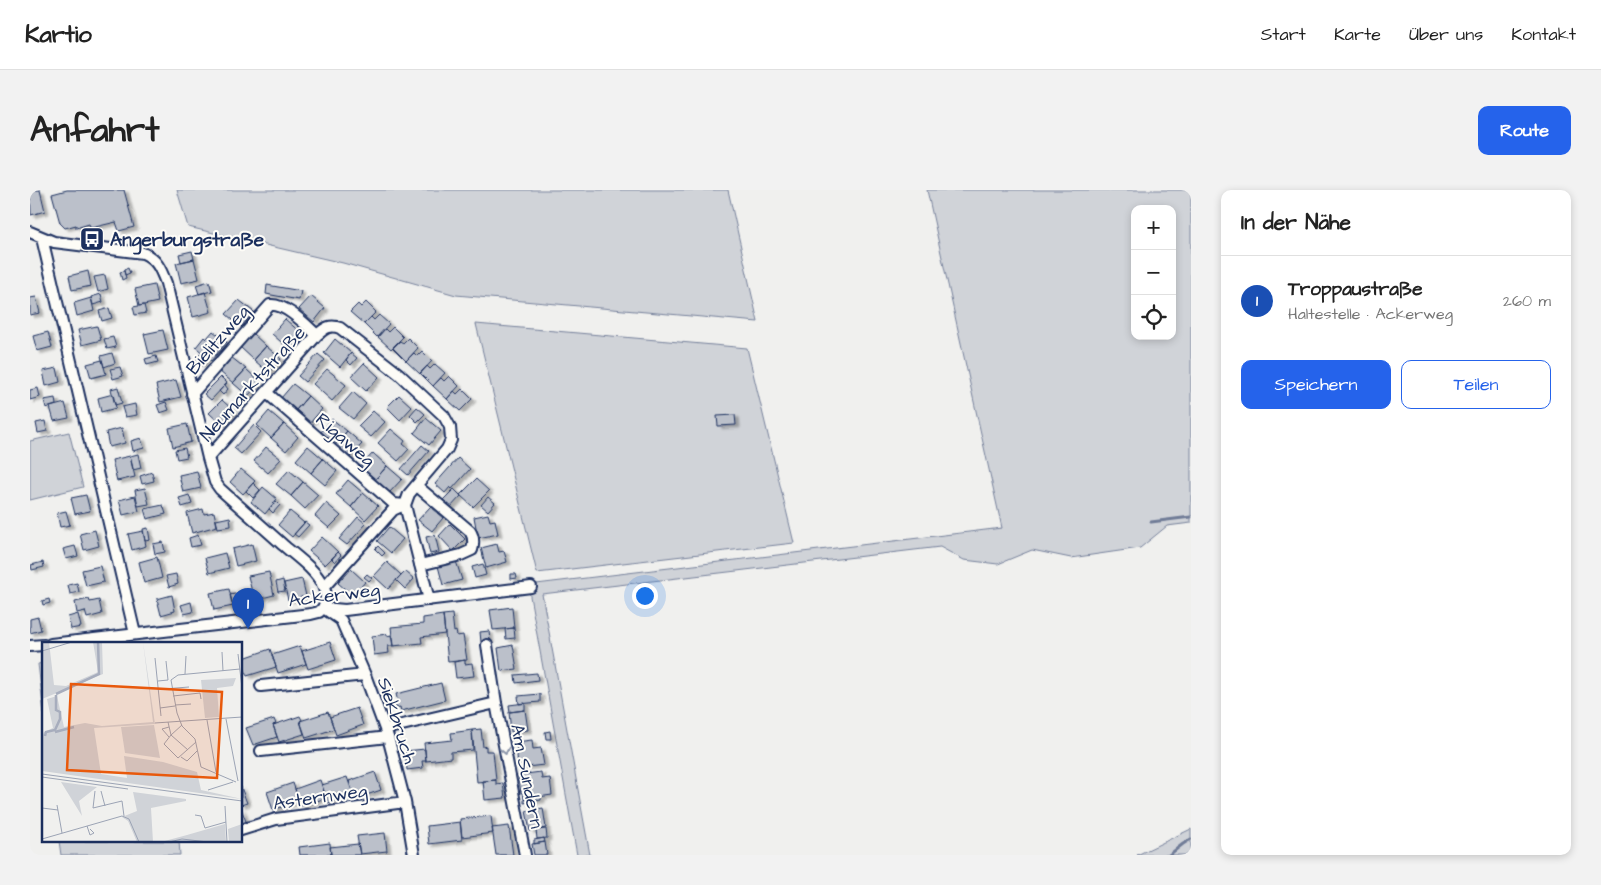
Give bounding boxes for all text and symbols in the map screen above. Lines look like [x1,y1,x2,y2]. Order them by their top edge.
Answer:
text: Kartio [25,18,92,52]
text: Start [1261,22,1306,47]
text: Karte [1334,22,1381,47]
text: Über uns [1409,22,1483,47]
text: Kontakt [1511,22,1576,47]
text: Anfahrt [30,106,159,155]
button: Route [1478,106,1571,155]
map controls [1131,205,1176,340]
button: + [1131,205,1176,250]
text: In der Nähe [1241,208,1351,237]
bus stop icon: Angerburgstraße [79,226,105,252]
place label: Angerburgstraße [110,227,265,255]
button: − [1131,250,1176,295]
text: Troppaustraße [1288,276,1423,303]
text: 1 [1256,290,1258,312]
text: 260 m [1503,290,1551,312]
button: locate [1131,295,1176,340]
street label: Bielitzweg [180,299,257,382]
text: Haltestelle · Ackerweg [1288,303,1453,325]
street label: Neumarktstraße [194,320,312,448]
button: Speichern [1241,360,1391,409]
button: Teilen [1401,360,1551,409]
street label: Rigaweg [309,407,381,475]
street label: Ackerweg [287,576,382,615]
your location [632,583,658,609]
pin: 1 [232,588,264,629]
inset map [42,642,242,842]
street label: Siekbruch [370,674,423,768]
street label: Am Sundern [503,722,550,831]
one-way arrow [500,746,510,755]
street label: Asternweg [271,777,370,818]

